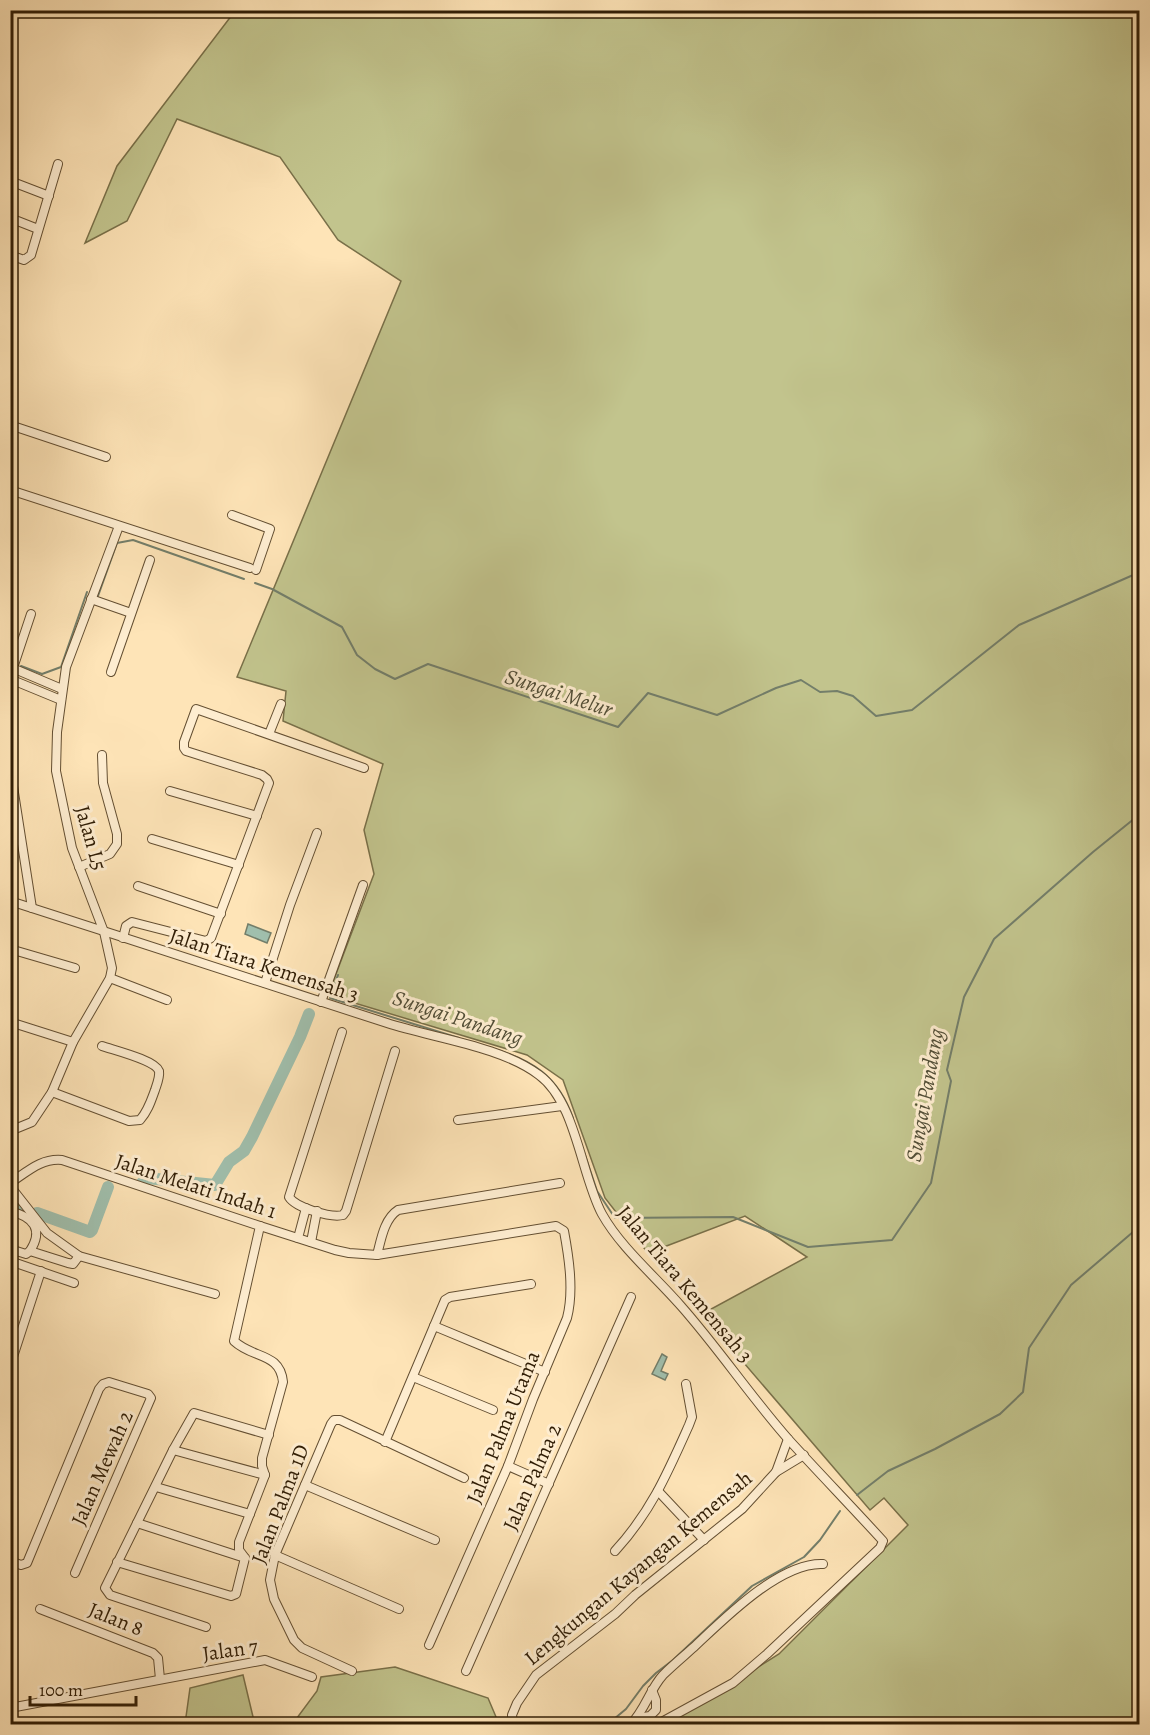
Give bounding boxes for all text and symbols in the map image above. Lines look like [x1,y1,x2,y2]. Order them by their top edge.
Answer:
water label: Sungai Melur [501,661,618,725]
street label: Jalan L5 [68,802,114,874]
street label: Jalan Tiara Kemensah 3 [166,921,362,1009]
water label: Sungai Pandang [389,983,527,1053]
water label: Sungai Pandang [898,1026,952,1164]
street label: Jalan Melati Indah 1 [112,1147,280,1225]
street label: Jalan Tiara Kemensah 3 [611,1199,759,1369]
street label: Jalan Palma Utama [460,1346,546,1508]
street label: Jalan Mewah 2 [64,1406,140,1530]
street label: Jalan Palma 2 [496,1419,568,1535]
street label: Jalan Palma 1D [244,1440,316,1568]
street label: Lengkungan Kayangan Kemensah [518,1464,758,1672]
street label: Jalan 8 [84,1595,148,1643]
street label: Jalan 7 [201,1632,260,1668]
scale bar [30,1669,136,1707]
text: 100 m [39,1678,83,1702]

